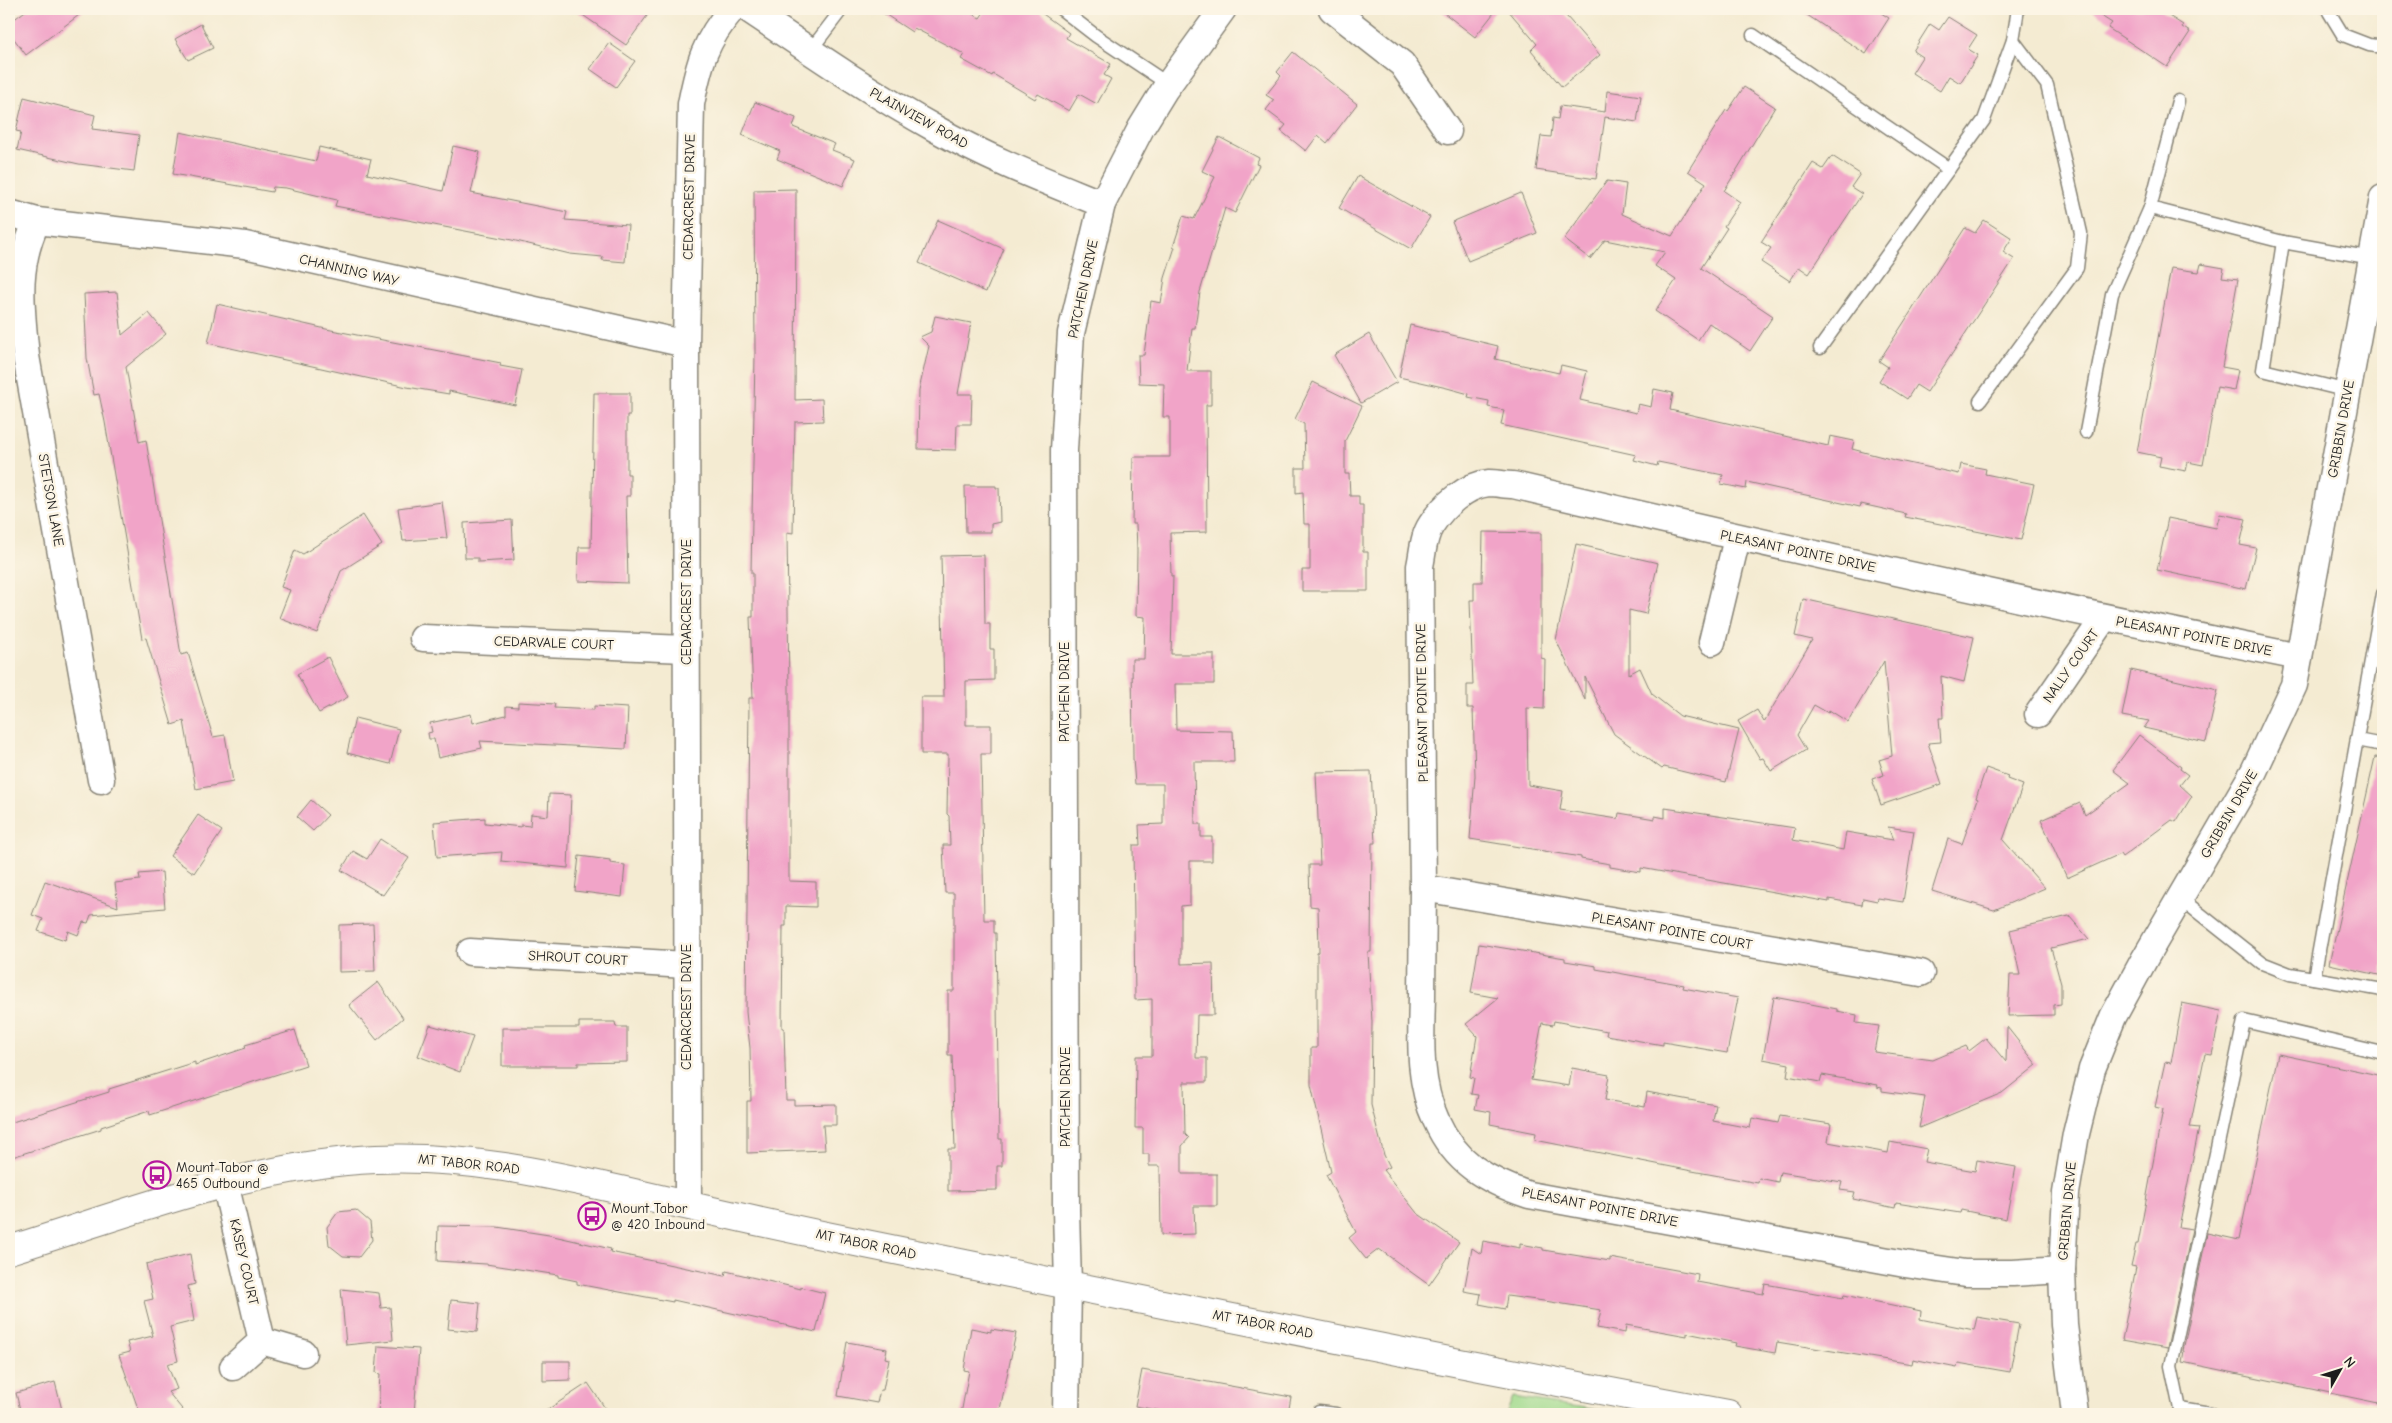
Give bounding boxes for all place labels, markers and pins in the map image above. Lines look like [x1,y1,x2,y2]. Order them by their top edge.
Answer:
place label: Mount Tabor @ 465 Outbound [176,1159,269,1192]
bus stop icon: Mount Tabor @ 465 Outbound [142,1160,172,1190]
place label: Mount Tabor @ 420 Inbound [611,1200,705,1233]
bus stop icon: Mount Tabor @ 420 Inbound [577,1201,607,1231]

